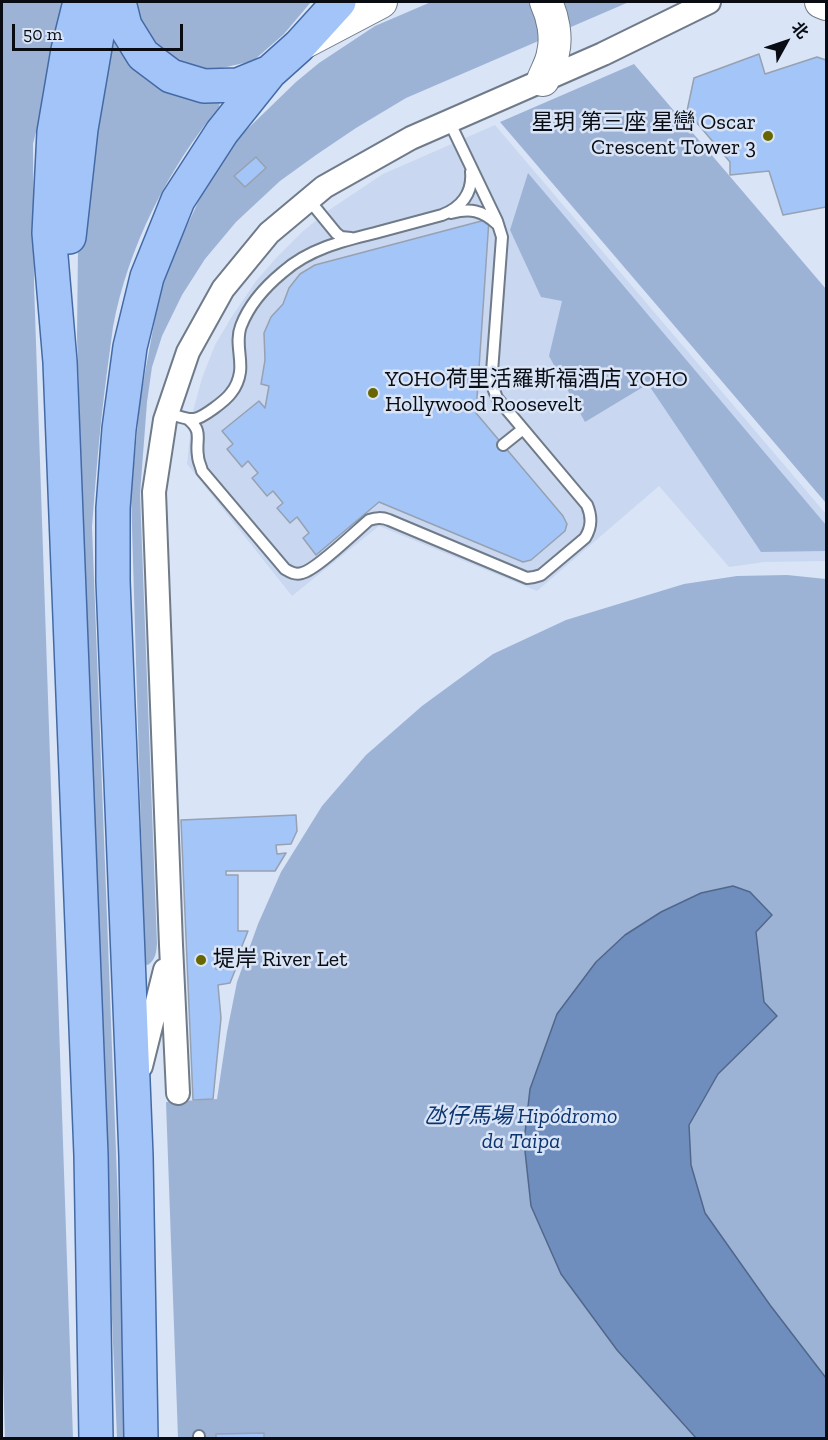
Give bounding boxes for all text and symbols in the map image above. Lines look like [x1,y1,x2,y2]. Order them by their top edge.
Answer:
scale bar [15,12,186,50]
north arrow [756,12,816,72]
text: 北 [788,18,813,42]
text: 50 m [23,23,62,45]
place label: 星玥 第三座 星巒 Oscar Crescent Tower 3 [531,110,756,162]
marker: 星玥 第三座 星巒 Oscar Crescent Tower 3 [761,129,775,143]
place label: YOHO荷里活羅斯福酒店 YOHO Hollywood Roosevelt [385,367,688,418]
marker: YOHO荷里活羅斯福酒店 YOHO Hollywood Roosevelt [366,386,380,400]
place label: 堤岸 River Let [213,947,347,973]
marker: 堤岸 River Let [194,953,208,967]
park label: 氹仔馬場 Hipódromo da Taipa [424,1104,618,1156]

